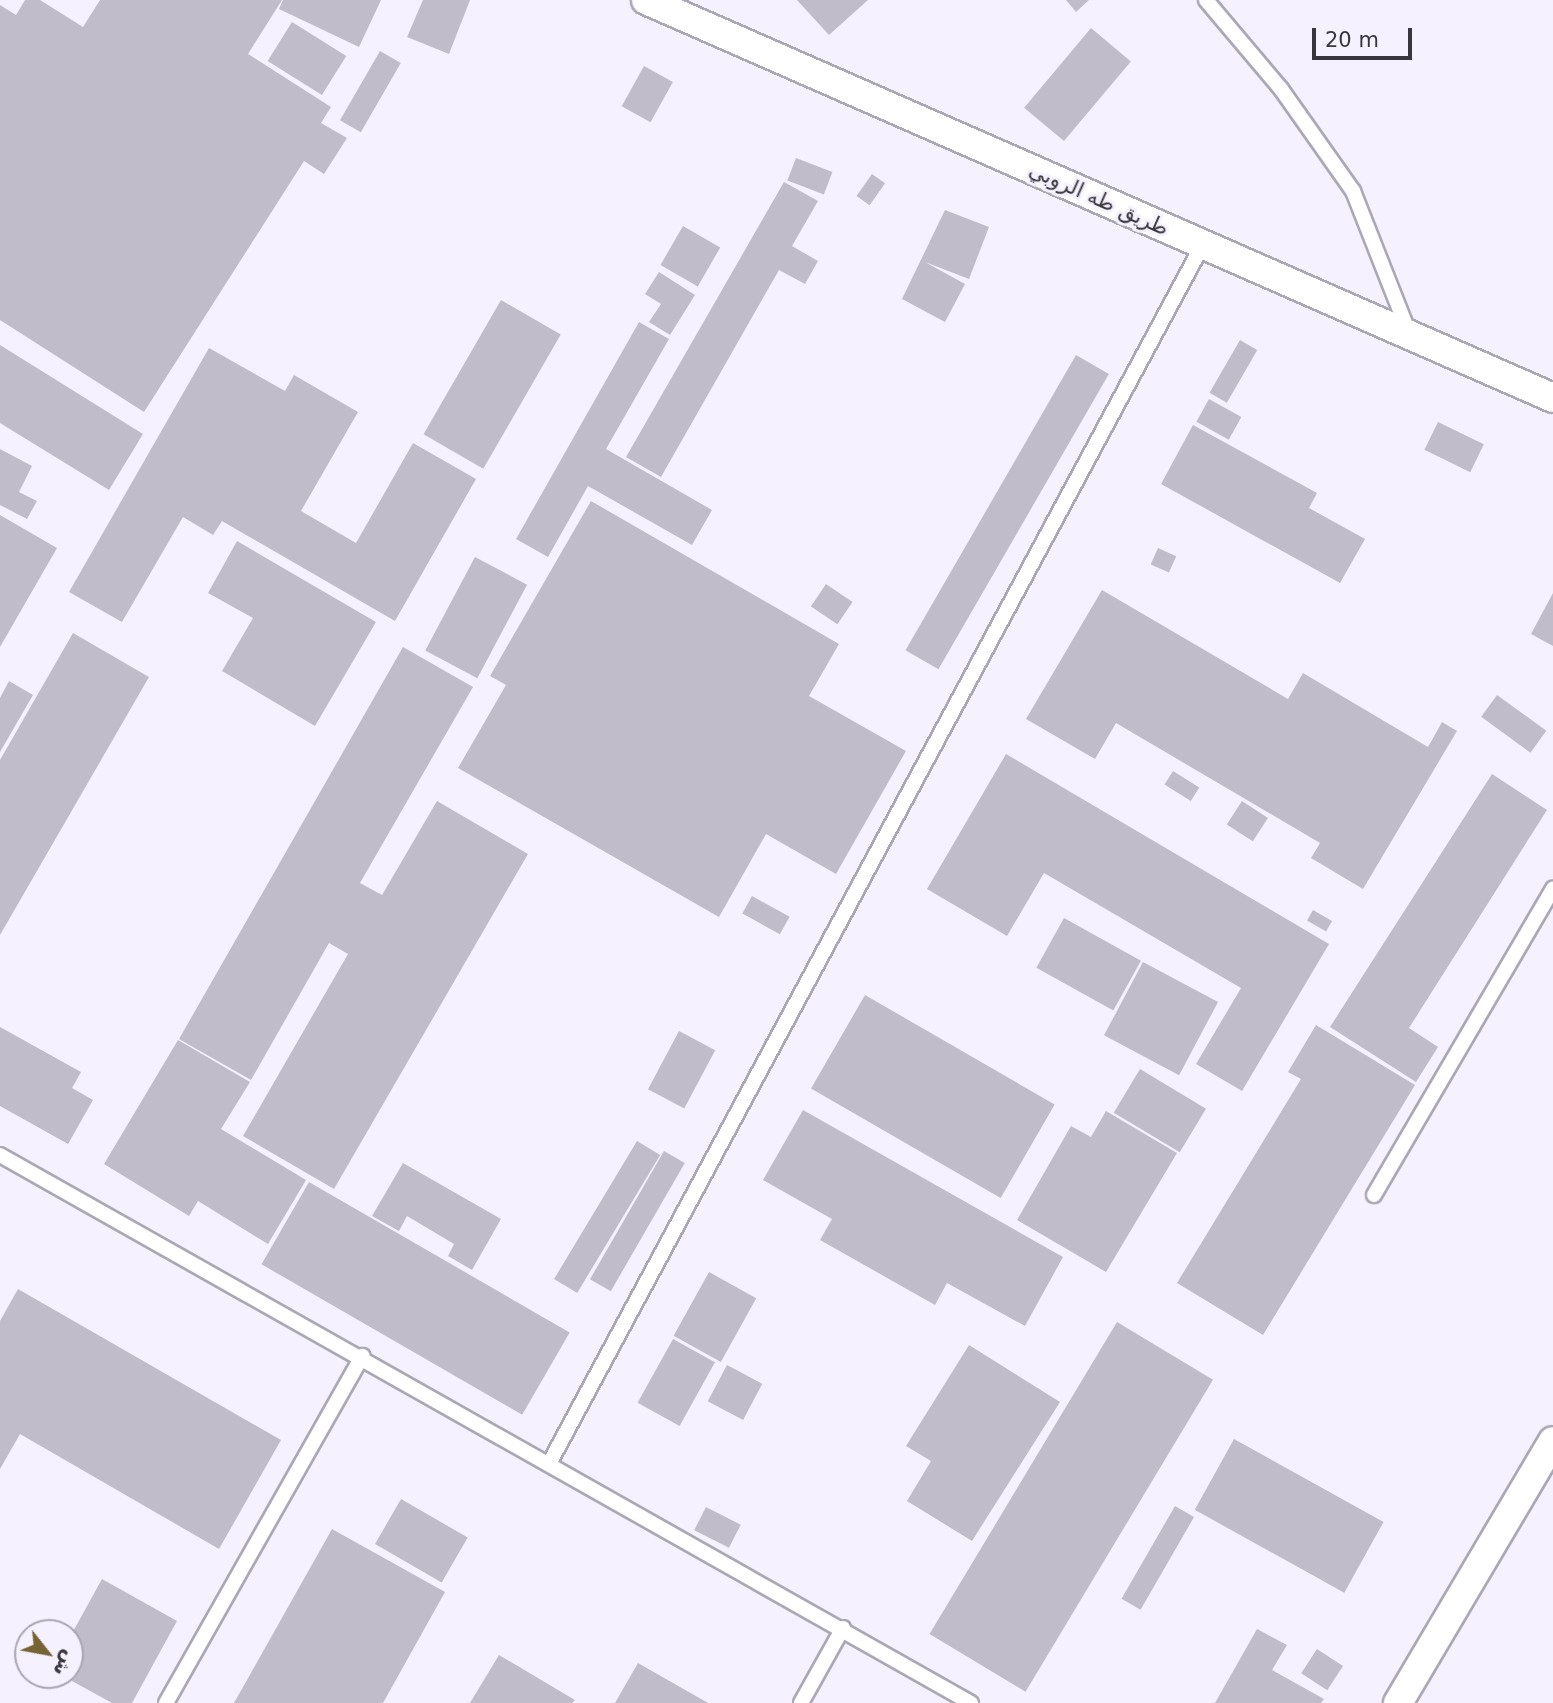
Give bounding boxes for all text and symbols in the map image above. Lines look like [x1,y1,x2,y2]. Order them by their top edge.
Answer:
scale bar [1315,14,1415,58]
text: 20 m [1325,28,1379,52]
street label: طريق طه الروبي [1025,157,1173,241]
north arrow [14,1619,84,1689]
text: ش [49,1647,81,1681]

